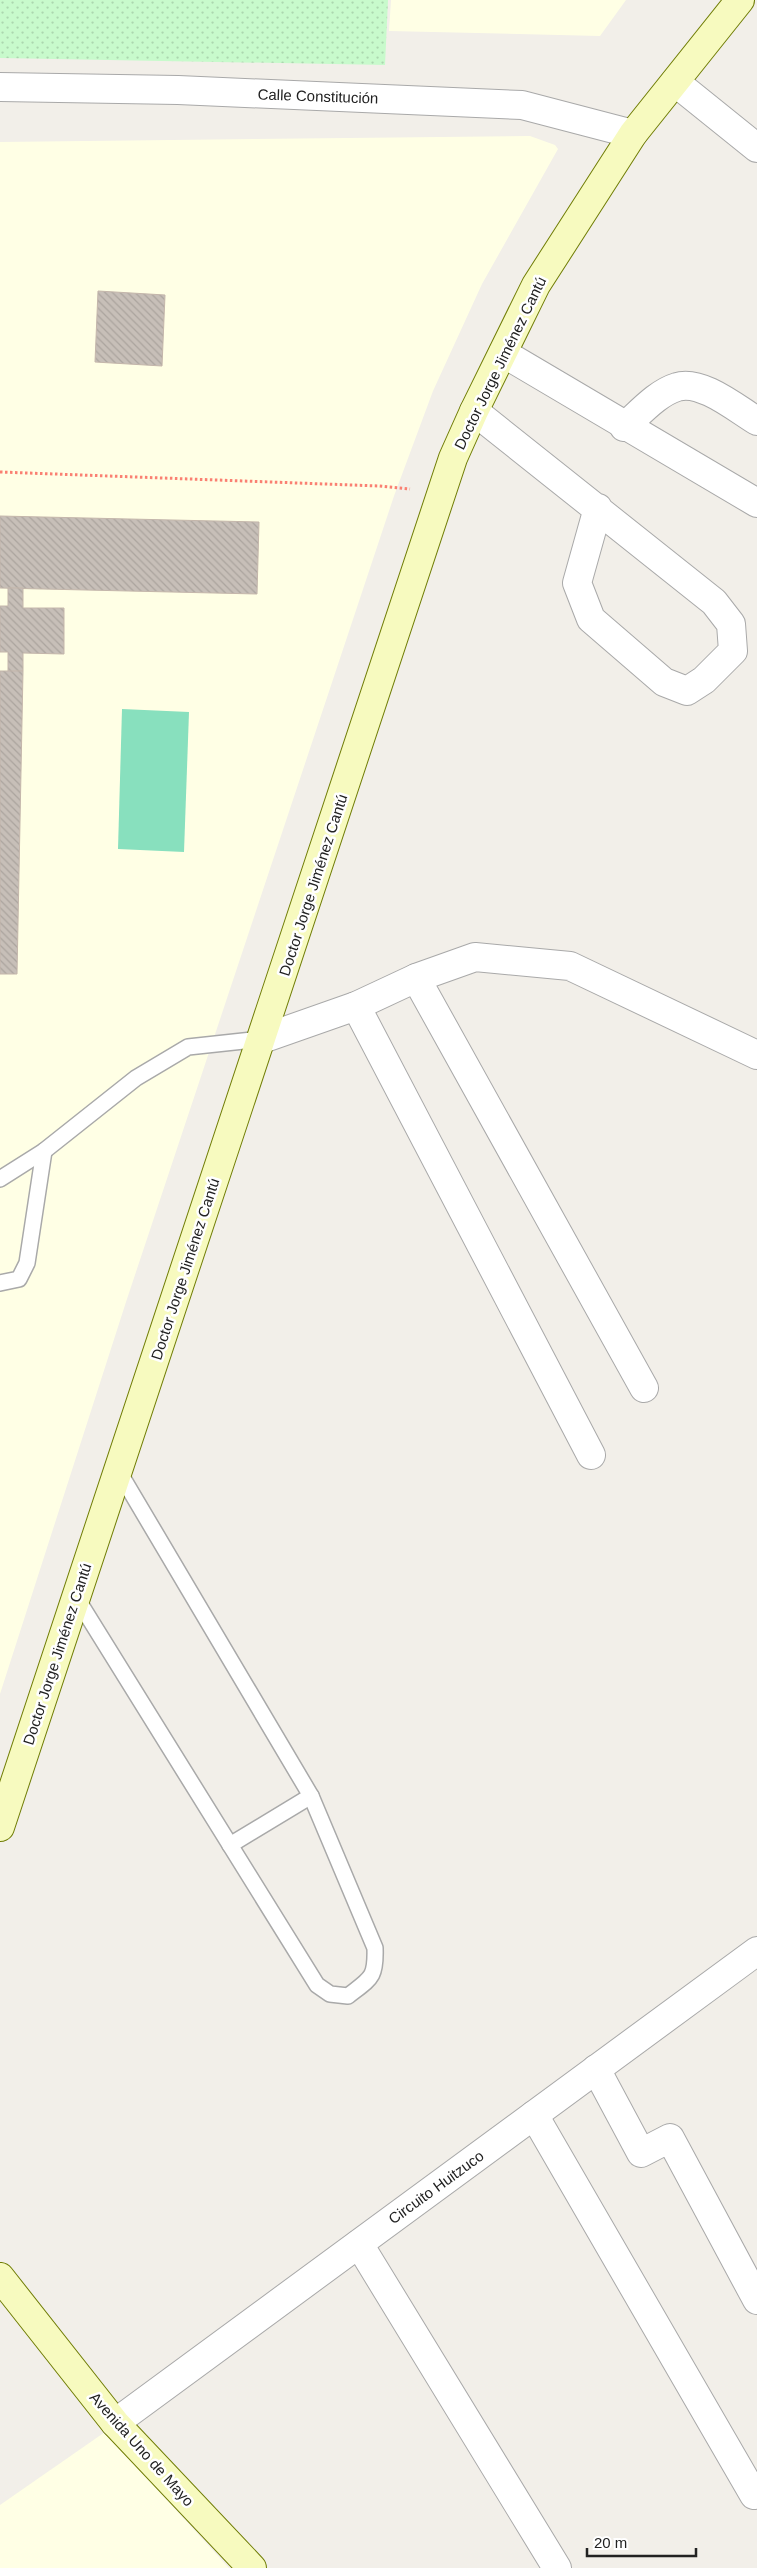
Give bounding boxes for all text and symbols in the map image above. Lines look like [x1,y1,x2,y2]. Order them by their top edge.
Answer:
street label: Calle Constitución [257,85,379,107]
street label: Doctor Jorge Jiménez Cantú [451,274,549,452]
street label: Doctor Jorge Jiménez Cantú [276,792,350,978]
street label: Doctor Jorge Jiménez Cantú [148,1176,222,1362]
street label: Doctor Jorge Jiménez Cantú [20,1561,94,1747]
street label: Circuito Huitzuco [385,2147,487,2227]
street label: Avenida Uno de Mayo [86,2389,198,2509]
scale bar [587,2526,696,2558]
text: 20 m [594,2534,627,2551]

